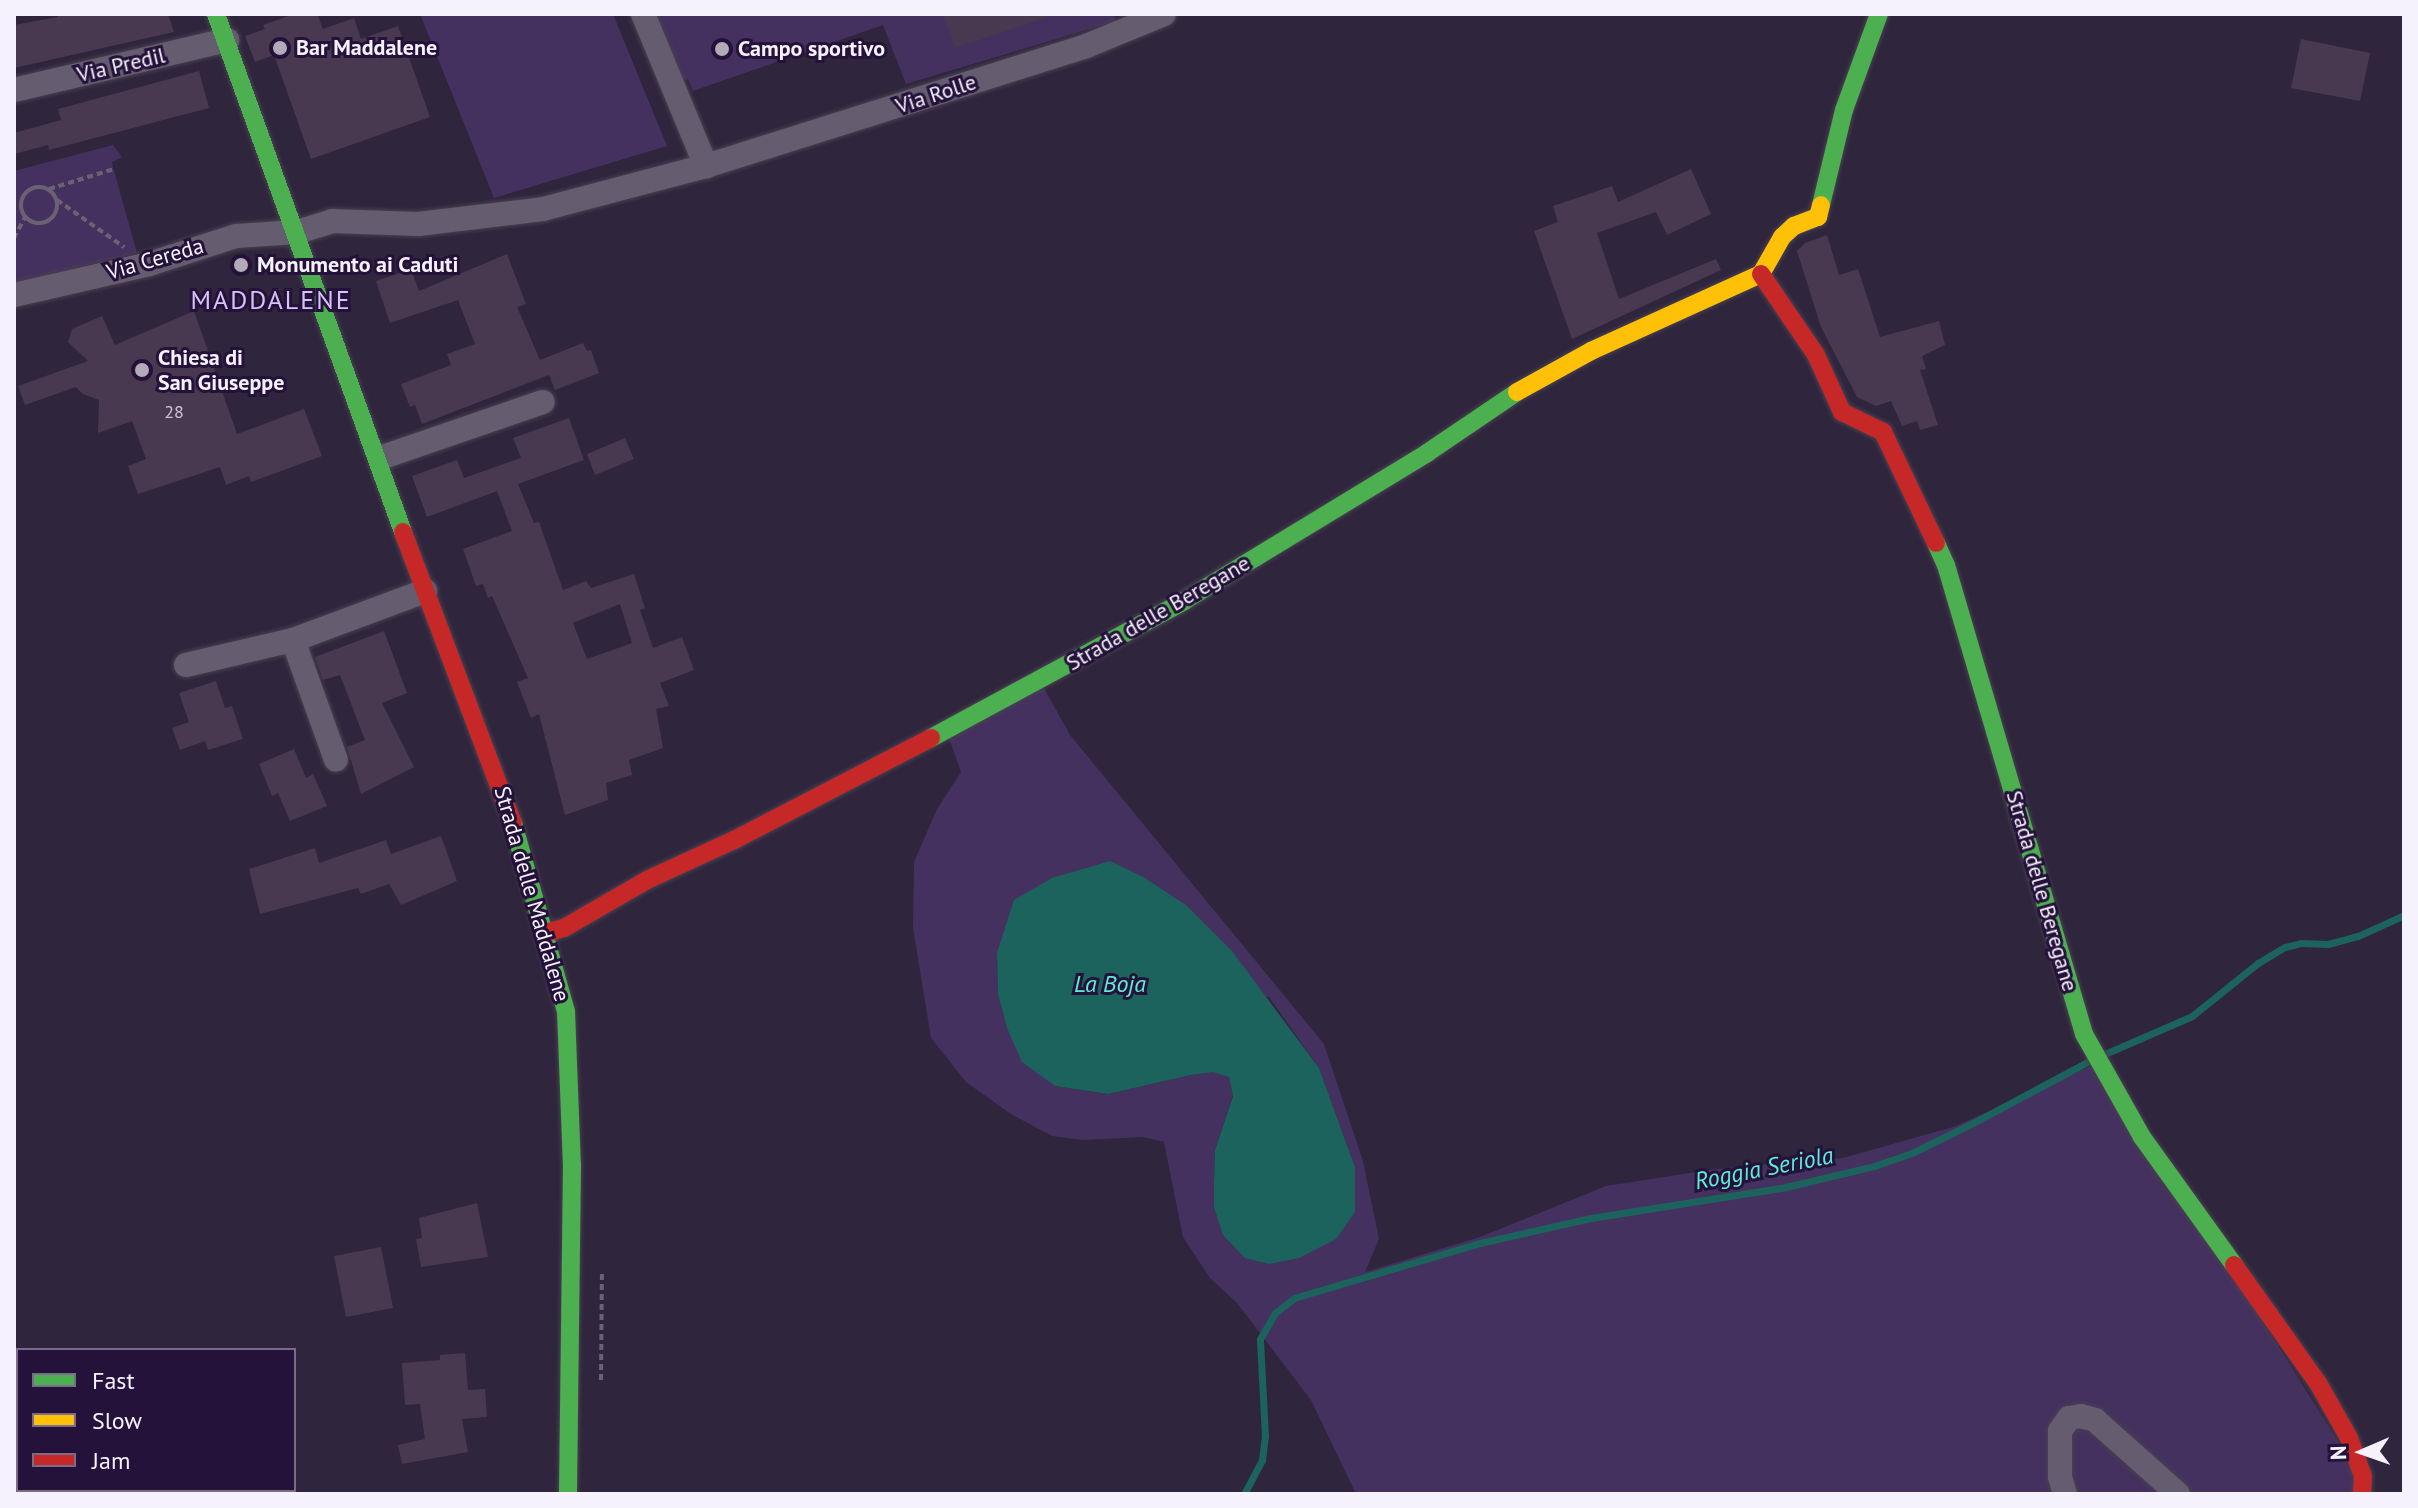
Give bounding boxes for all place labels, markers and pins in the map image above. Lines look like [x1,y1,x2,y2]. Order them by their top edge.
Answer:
place label: Bar Maddalene [296,35,437,61]
place label: Campo sportivo [738,36,885,62]
marker: Bar Maddalene [271,39,289,57]
marker: Campo sportivo [713,40,731,58]
place label: Monumento ai Caduti [257,252,459,278]
marker: Monumento ai Caduti [232,256,250,274]
place label: Chiesa di San Giuseppe [158,344,285,396]
marker: Chiesa di San Giuseppe [133,361,151,379]

